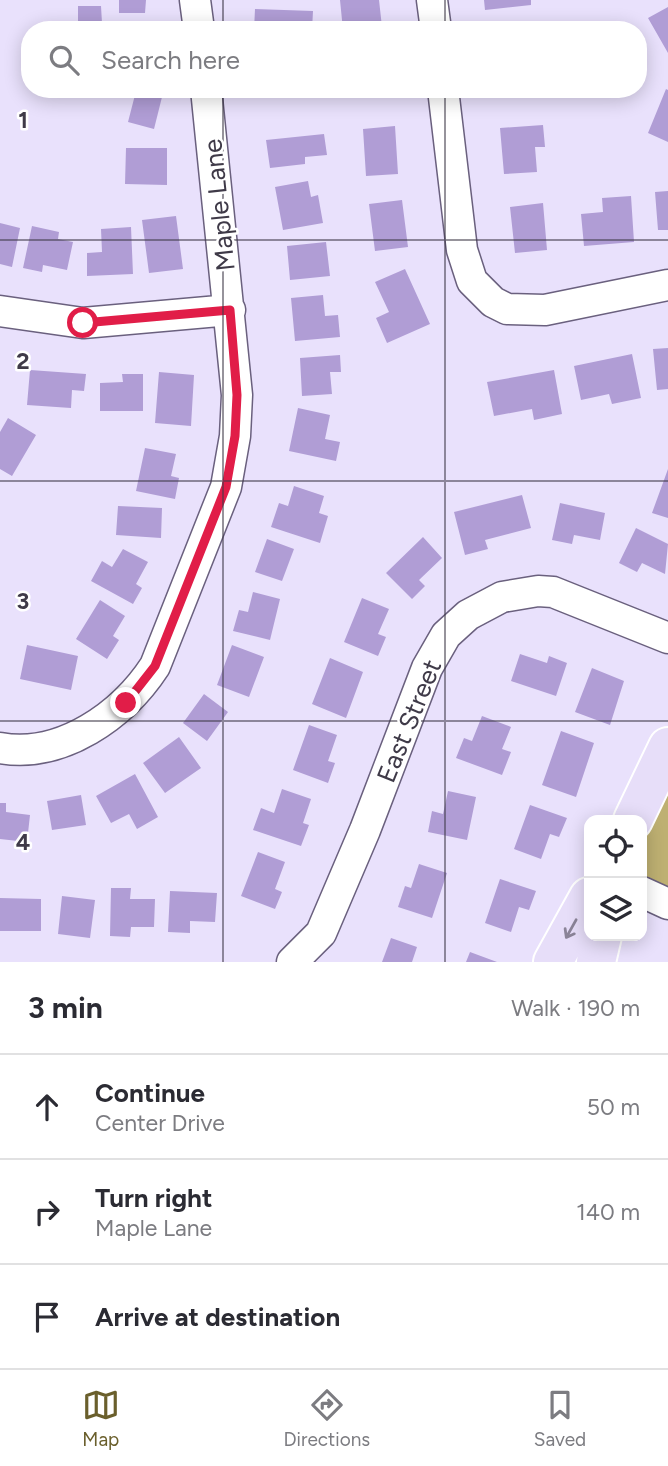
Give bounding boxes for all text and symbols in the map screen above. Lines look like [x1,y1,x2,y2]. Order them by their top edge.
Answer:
search box [21,21,647,98]
icon: search [45,41,83,79]
text: Search here [101,44,240,76]
text: 1 [18,106,28,134]
street label: Maple Lane [196,137,242,273]
route start [67,307,98,338]
text: 2 [16,347,30,375]
text: 3 [17,587,29,615]
street label: East Street [370,655,448,787]
route end [110,687,141,718]
map controls [584,815,647,941]
button: locate [584,815,647,878]
text: 4 [16,828,30,856]
button: layers [584,878,647,941]
one-way arrow [564,919,578,939]
text: 3 min [28,989,103,1026]
text: Walk · 190 m [511,994,640,1022]
text: Continue [95,1077,205,1109]
icon: ahead [28,1088,66,1126]
text: 50 m [587,1093,640,1121]
text: Center Drive [95,1109,225,1137]
text: Turn right [95,1182,212,1214]
icon: right [28,1193,66,1231]
text: 140 m [576,1198,640,1226]
text: Maple Lane [95,1214,212,1242]
icon: arrive [28,1298,66,1336]
text: Arrive at destination [95,1301,340,1333]
tab: Map [82,1386,120,1451]
tab: Directions [283,1386,370,1451]
tab: Saved [534,1386,586,1451]

